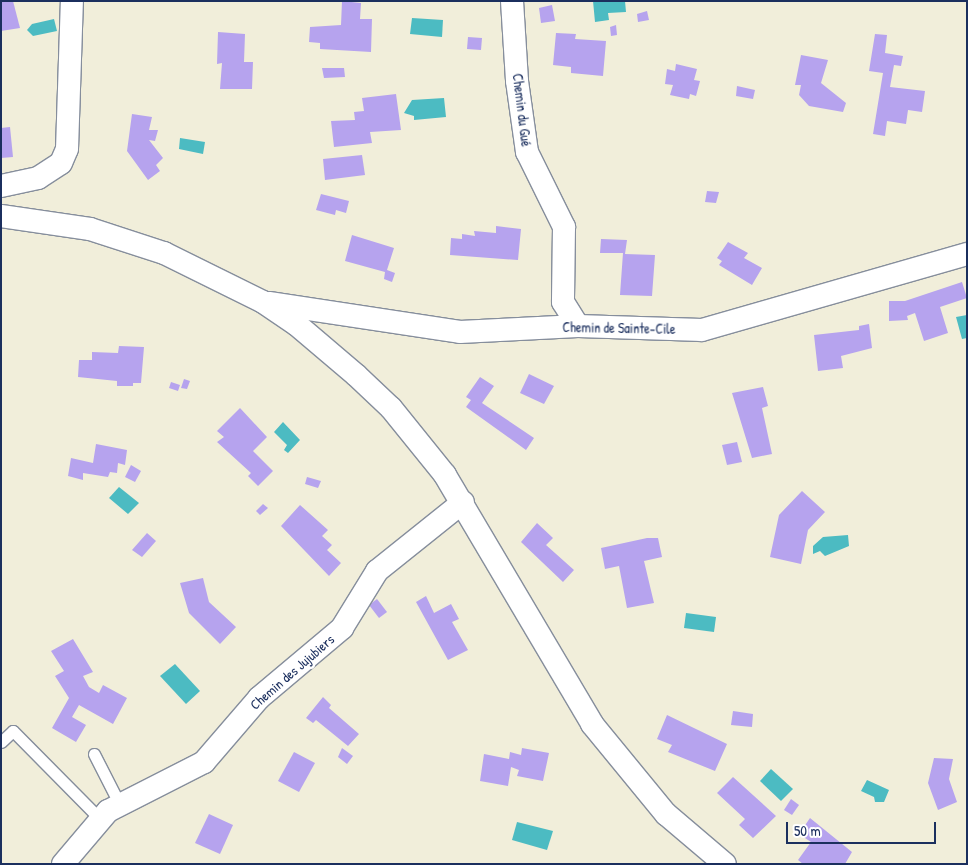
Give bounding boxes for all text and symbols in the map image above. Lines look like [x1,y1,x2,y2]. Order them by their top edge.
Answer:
street label: Chemin du Gué [509,73,535,147]
street label: Chemin de Sainte-Cile [562,319,676,337]
street label: Chemin des Jujubiers [247,631,337,713]
scale bar [788,812,938,844]
text: 50 m [794,820,821,841]

